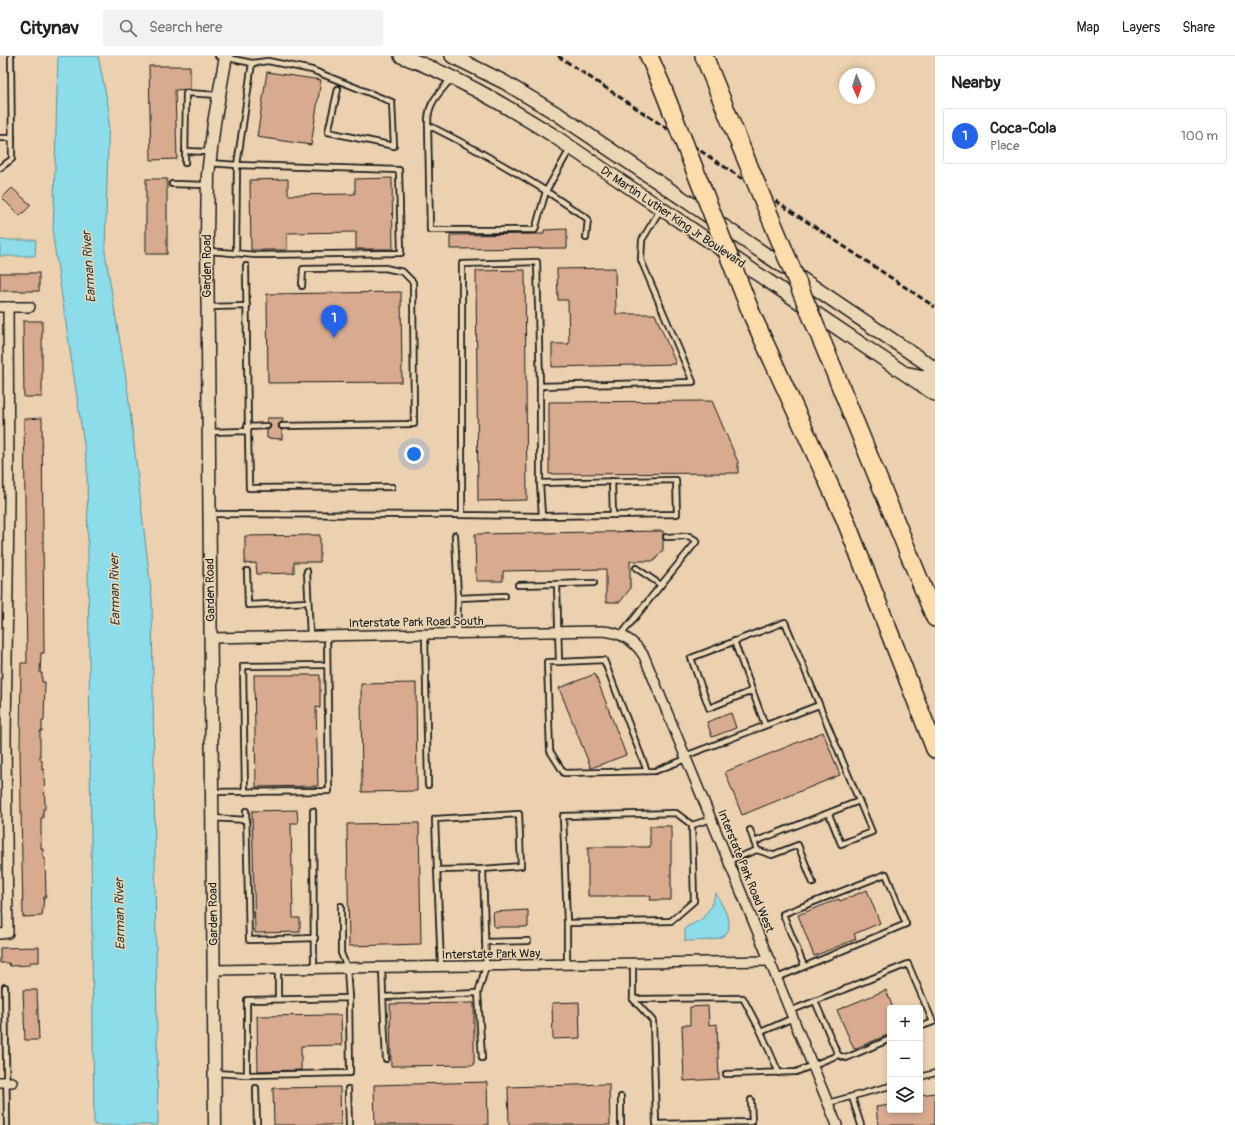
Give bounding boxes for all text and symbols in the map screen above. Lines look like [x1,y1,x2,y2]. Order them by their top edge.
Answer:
search box [103,10,383,46]
text: Citynav [20,16,79,40]
icon: search [117,17,139,39]
text: Search here [149,18,222,37]
text: Map [1077,19,1100,36]
text: Layers [1122,19,1160,36]
text: Share [1182,19,1215,36]
north arrow [839,68,875,104]
text: Nearby [951,72,1000,93]
text: Coca-Cola [990,119,1056,138]
text: 1 [962,128,968,144]
text: 100 m [1181,128,1218,144]
text: Place [990,138,1019,154]
street label: Dr Martin Luther King Jr Boulevard [597,163,748,272]
water label: Earman River [78,228,99,303]
street label: Garden Road [200,234,215,298]
pin: 1 [321,305,347,338]
your location [404,444,424,464]
water label: Earman River [106,552,124,626]
street label: Garden Road [202,558,219,622]
street label: Interstate Park Road South [348,614,484,631]
street label: Interstate Park Road West [714,808,777,935]
water label: Earman River [111,876,129,950]
street label: Garden Road [205,882,222,946]
street label: Interstate Park Way [442,946,540,963]
map controls [887,1005,923,1113]
button: + [887,1005,923,1041]
button: − [887,1041,923,1077]
button: layers [887,1077,923,1113]

